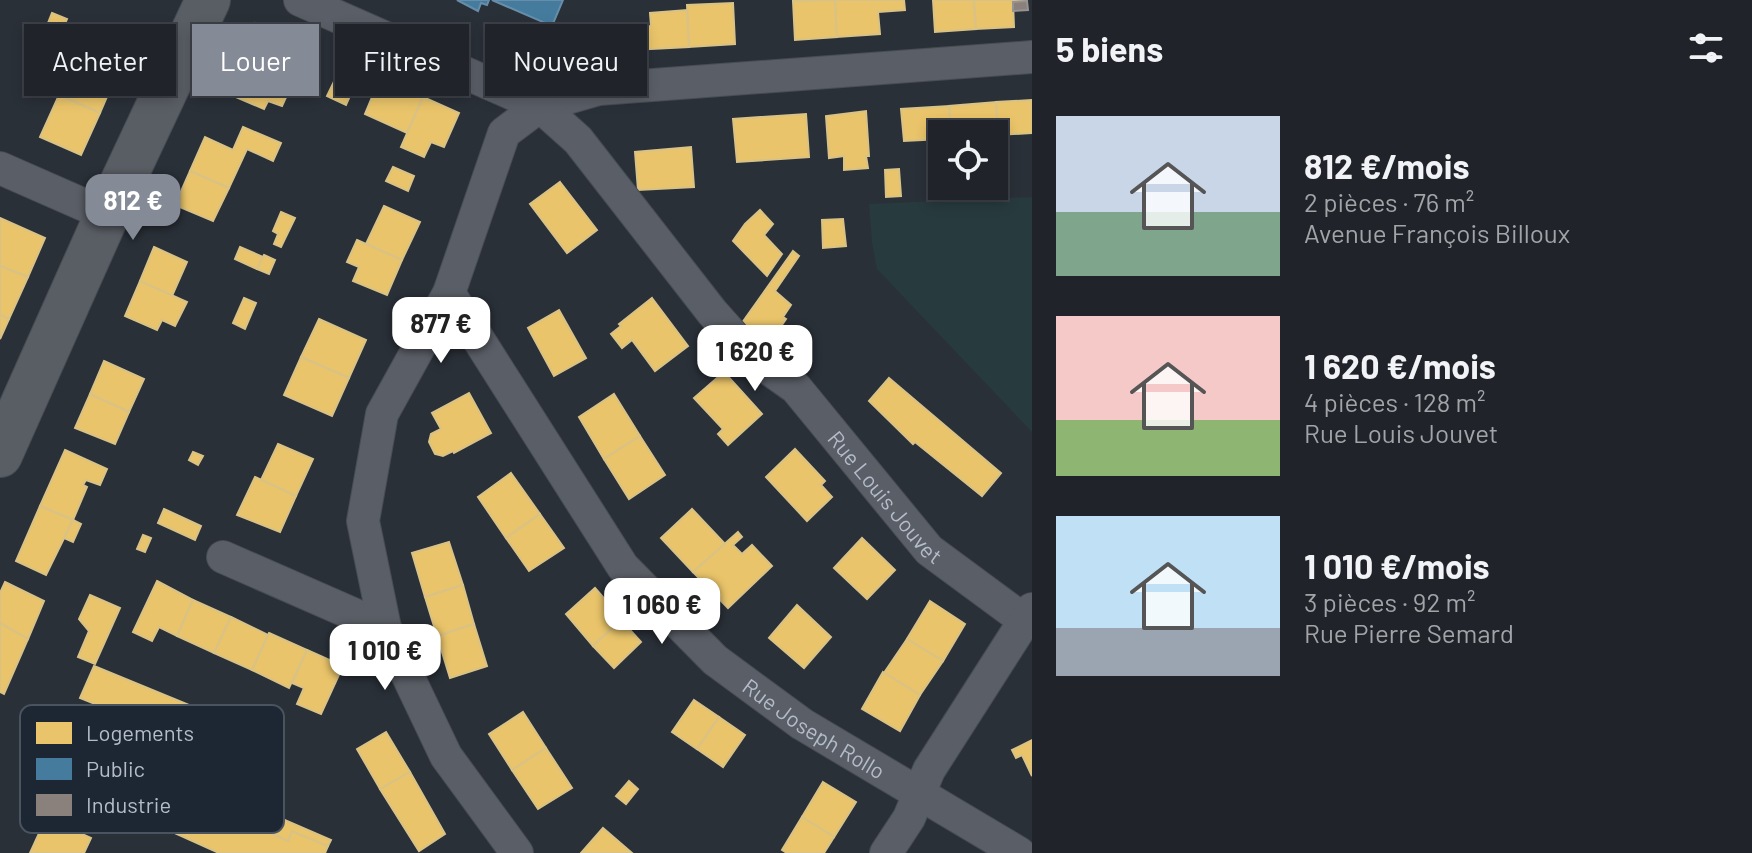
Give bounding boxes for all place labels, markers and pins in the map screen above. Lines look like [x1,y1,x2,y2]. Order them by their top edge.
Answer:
pin: 812 € [77,174,189,242]
pin: 877 € [385,297,497,365]
pin: 1 620 € [681,325,829,393]
pin: 1 060 € [588,578,736,646]
pin: 1 010 € [311,624,459,692]

